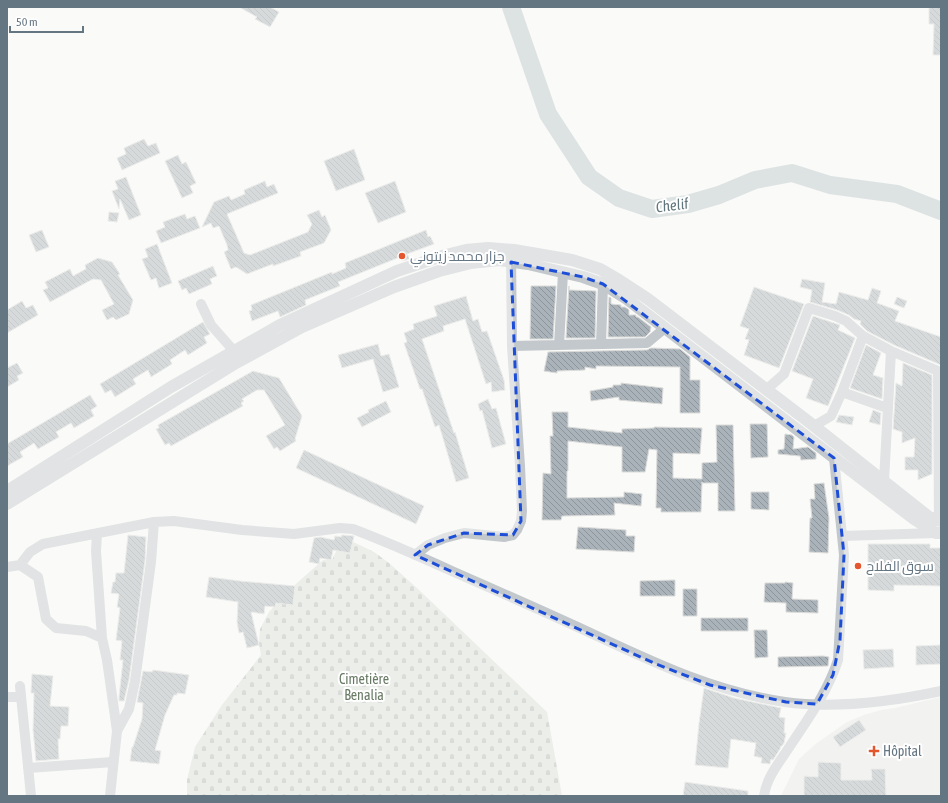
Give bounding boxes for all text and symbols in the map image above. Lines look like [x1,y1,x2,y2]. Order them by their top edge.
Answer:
scale bar [10,8,83,34]
text: 50 m [16,15,38,29]
water label: Chelif [655,194,690,215]
place label: جزار محمد زيتوني [410,248,505,268]
marker: جزار محمد زيتوني [397,251,407,261]
place label: سوق الفلاح [866,558,934,575]
marker: سوق الفلاح [853,561,863,571]
park label: Cimetière Benalia [339,671,389,703]
place label: Hôpital [883,743,922,759]
marker: Hôpital [868,745,880,757]

